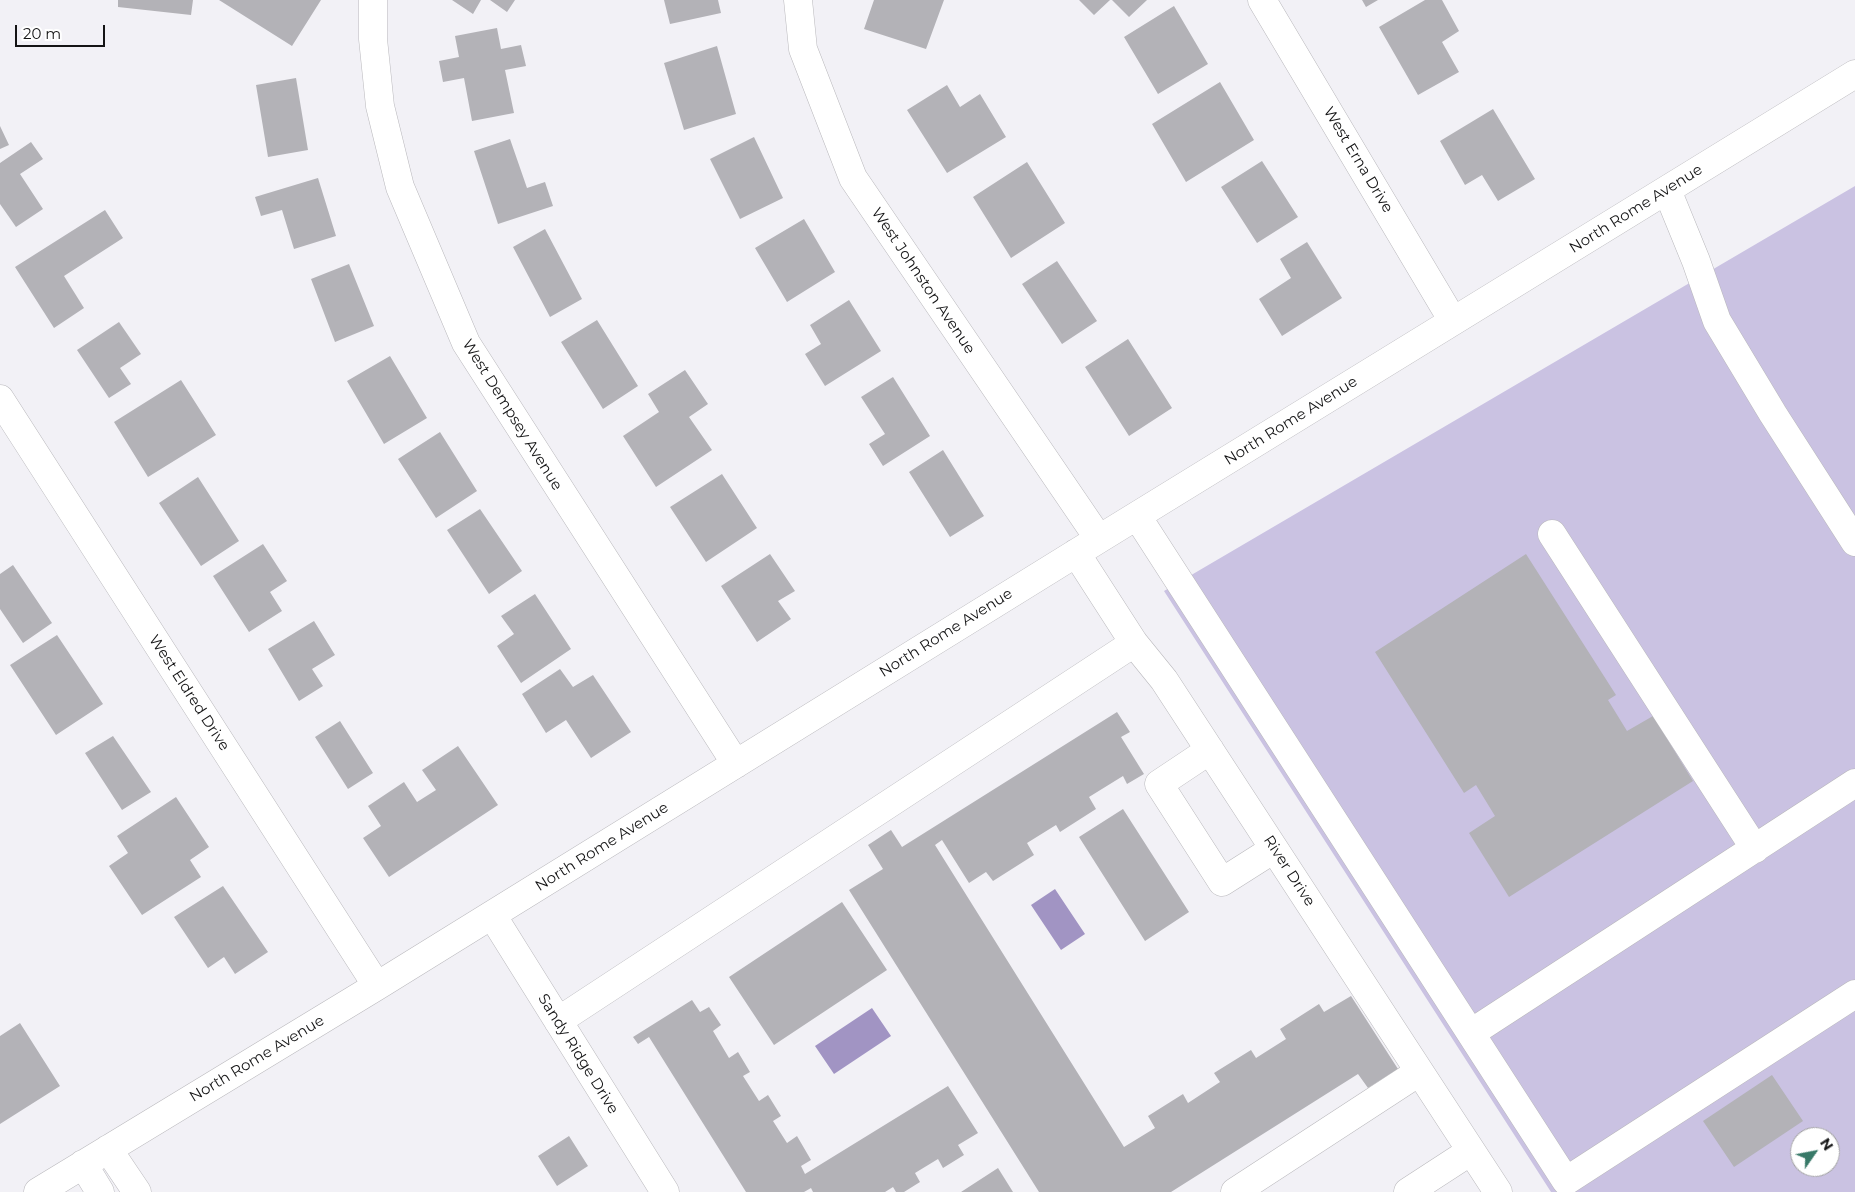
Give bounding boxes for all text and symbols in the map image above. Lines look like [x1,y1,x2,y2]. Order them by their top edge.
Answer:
scale bar [18,15,108,47]
text: 20 m [23,24,61,43]
street label: West Erna Drive [1319,104,1397,216]
street label: North Rome Avenue [1566,161,1706,257]
street label: West Johnston Avenue [867,204,979,358]
street label: West Dempsey Avenue [458,336,566,494]
street label: North Rome Avenue [1221,373,1361,469]
street label: North Rome Avenue [876,585,1016,681]
street label: West Eldred Drive [145,632,233,754]
street label: North Rome Avenue [532,799,672,895]
street label: River Drive [1259,832,1319,910]
street label: Sandy Ridge Drive [534,991,622,1117]
street label: North Rome Avenue [186,1012,328,1106]
north arrow [1790,1127,1840,1177]
text: N [1816,1135,1837,1154]

